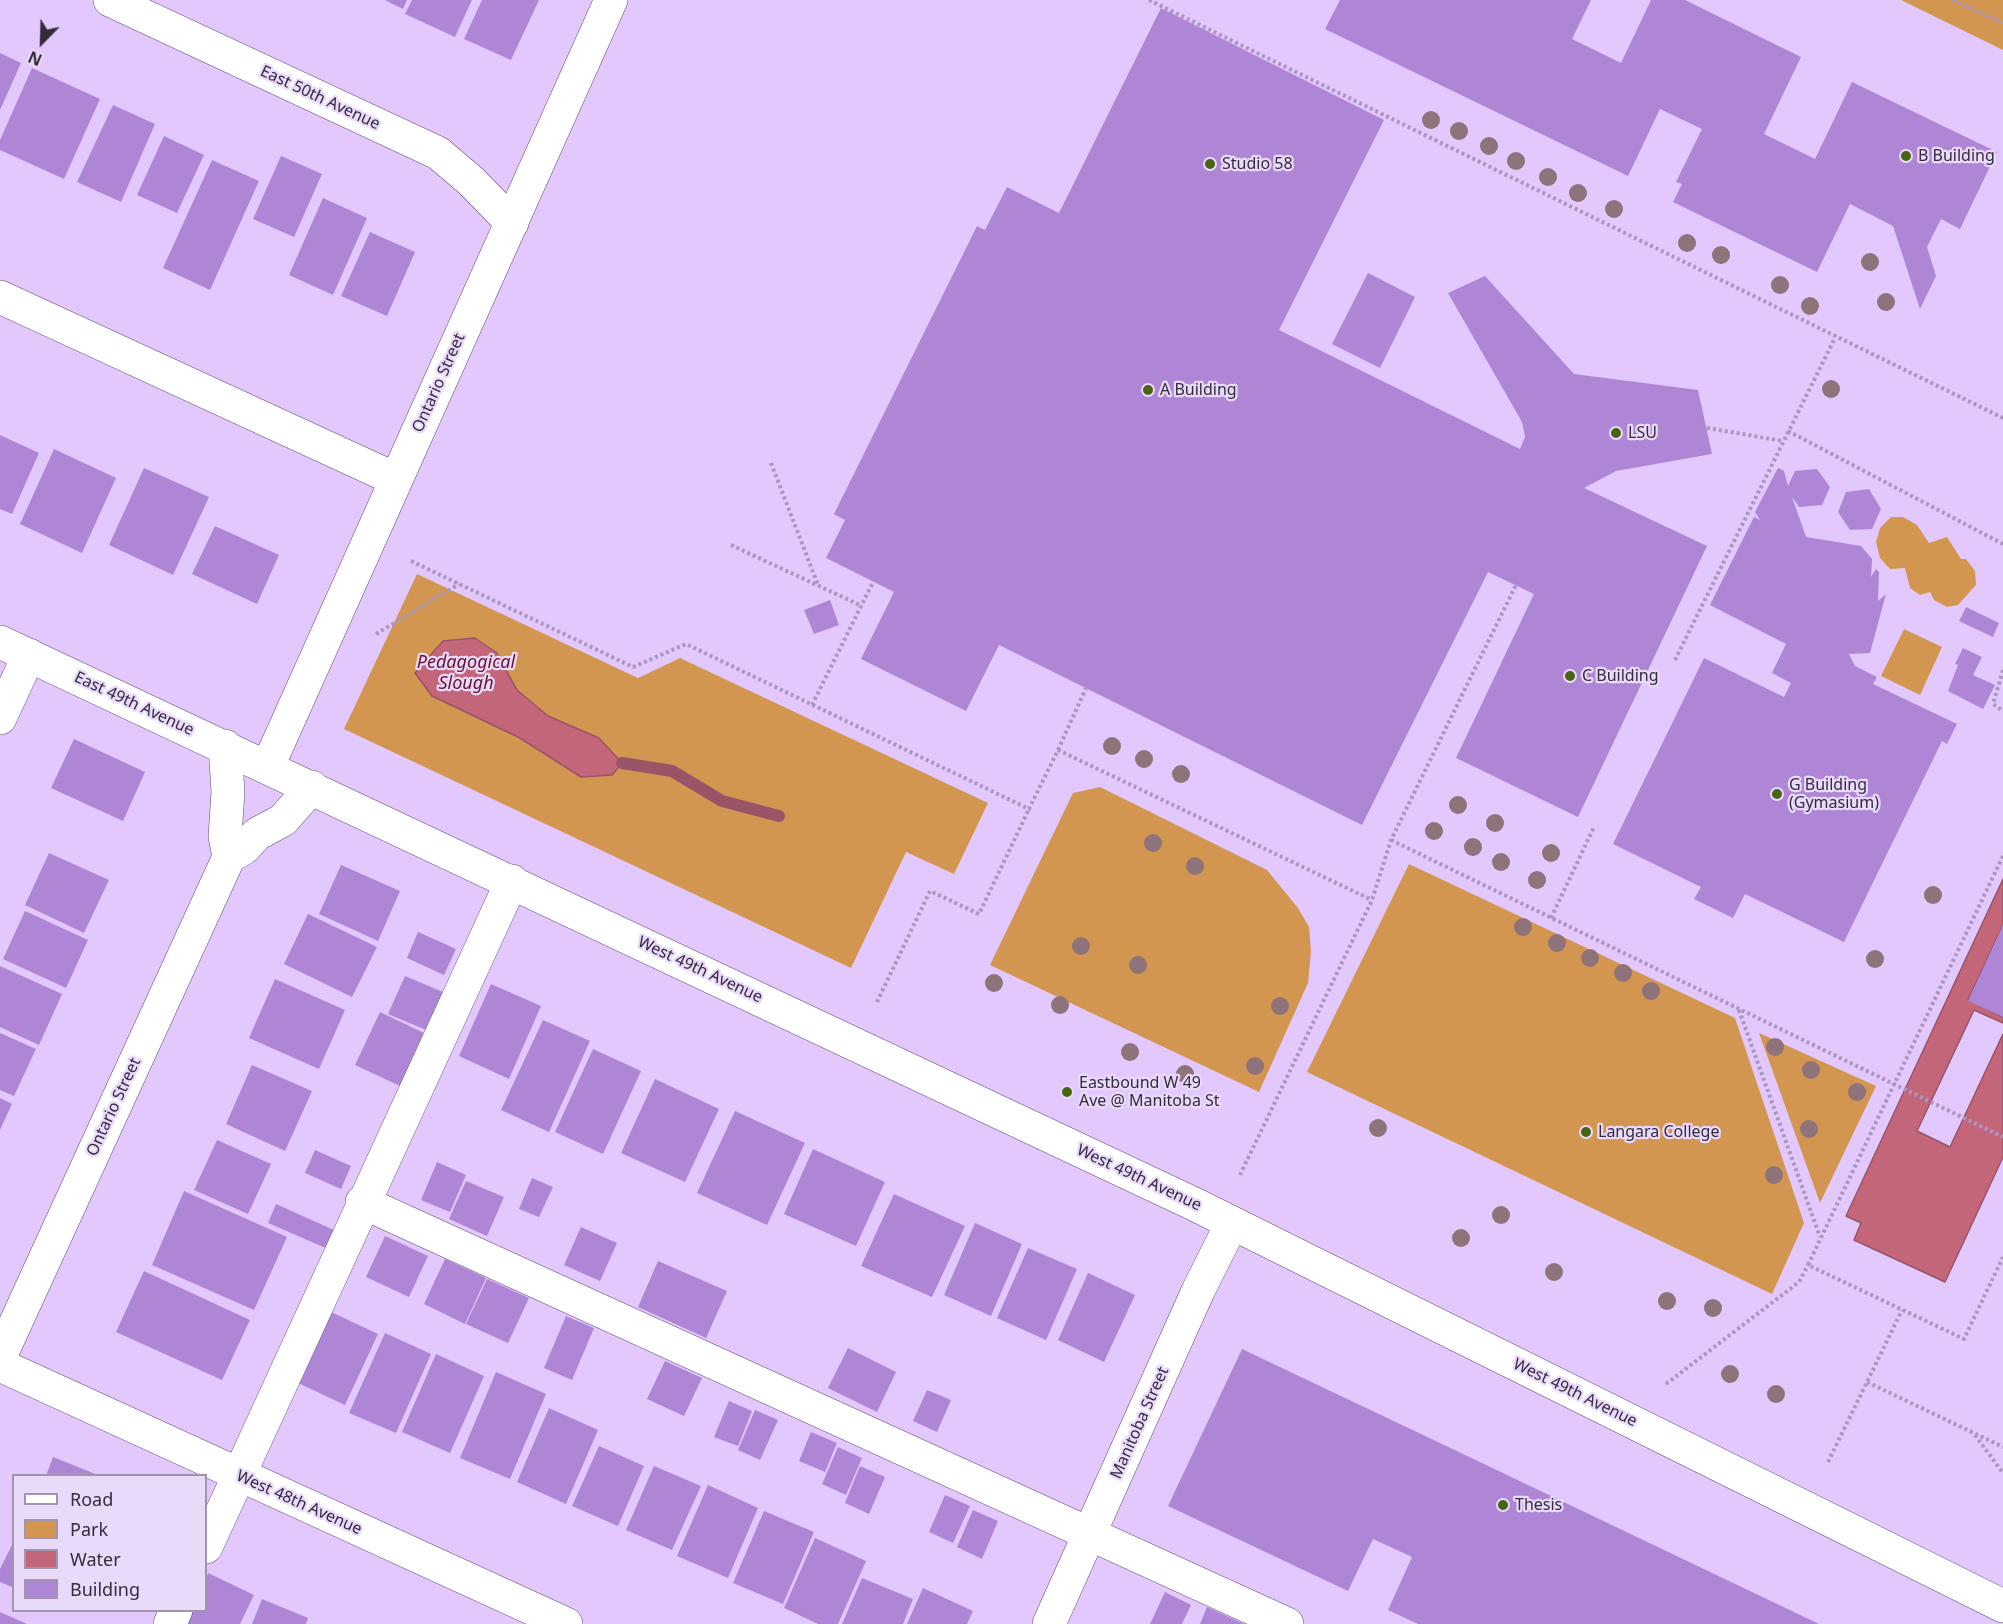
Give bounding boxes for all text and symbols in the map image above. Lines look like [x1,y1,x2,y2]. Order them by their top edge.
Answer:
north arrow [12,12,72,72]
text: N [25,46,45,71]
street label: East 50th Avenue [257,62,383,134]
place label: B Building [1918,146,1995,166]
marker: B Building [1899,149,1913,163]
place label: Studio 58 [1222,154,1293,174]
marker: Studio 58 [1203,157,1217,171]
street label: Ontario Street [409,331,469,435]
place label: A Building [1160,380,1237,400]
marker: A Building [1141,383,1155,397]
place label: LSU [1628,423,1657,443]
marker: LSU [1609,426,1623,440]
water label: Pedagogical Slough [417,652,515,694]
place label: C Building [1582,666,1659,686]
street label: East 49th Avenue [71,668,197,740]
marker: C Building [1563,669,1577,683]
place label: G Building (Gymasium) [1789,775,1879,813]
marker: G Building (Gymasium) [1770,787,1784,801]
street label: West 49th Avenue [635,933,765,1007]
street label: Ontario Street [83,1055,145,1159]
place label: Eastbound W 49 Ave @ Manitoba St [1079,1073,1220,1111]
marker: Eastbound W 49 Ave @ Manitoba St [1060,1085,1074,1099]
place label: Langara College [1598,1122,1719,1142]
marker: Langara College [1579,1125,1593,1139]
street label: West 49th Avenue [1074,1141,1204,1215]
street label: West 49th Avenue [1510,1355,1640,1431]
street label: Manitoba Street [1107,1364,1173,1482]
street label: West 48th Avenue [233,1467,365,1539]
legend [12,1474,207,1612]
text: Road [70,1487,113,1511]
place label: Thesis [1515,1495,1562,1515]
marker: Thesis [1496,1498,1510,1512]
text: Park [70,1517,108,1541]
text: Water [70,1547,121,1571]
text: Building [70,1577,140,1601]

